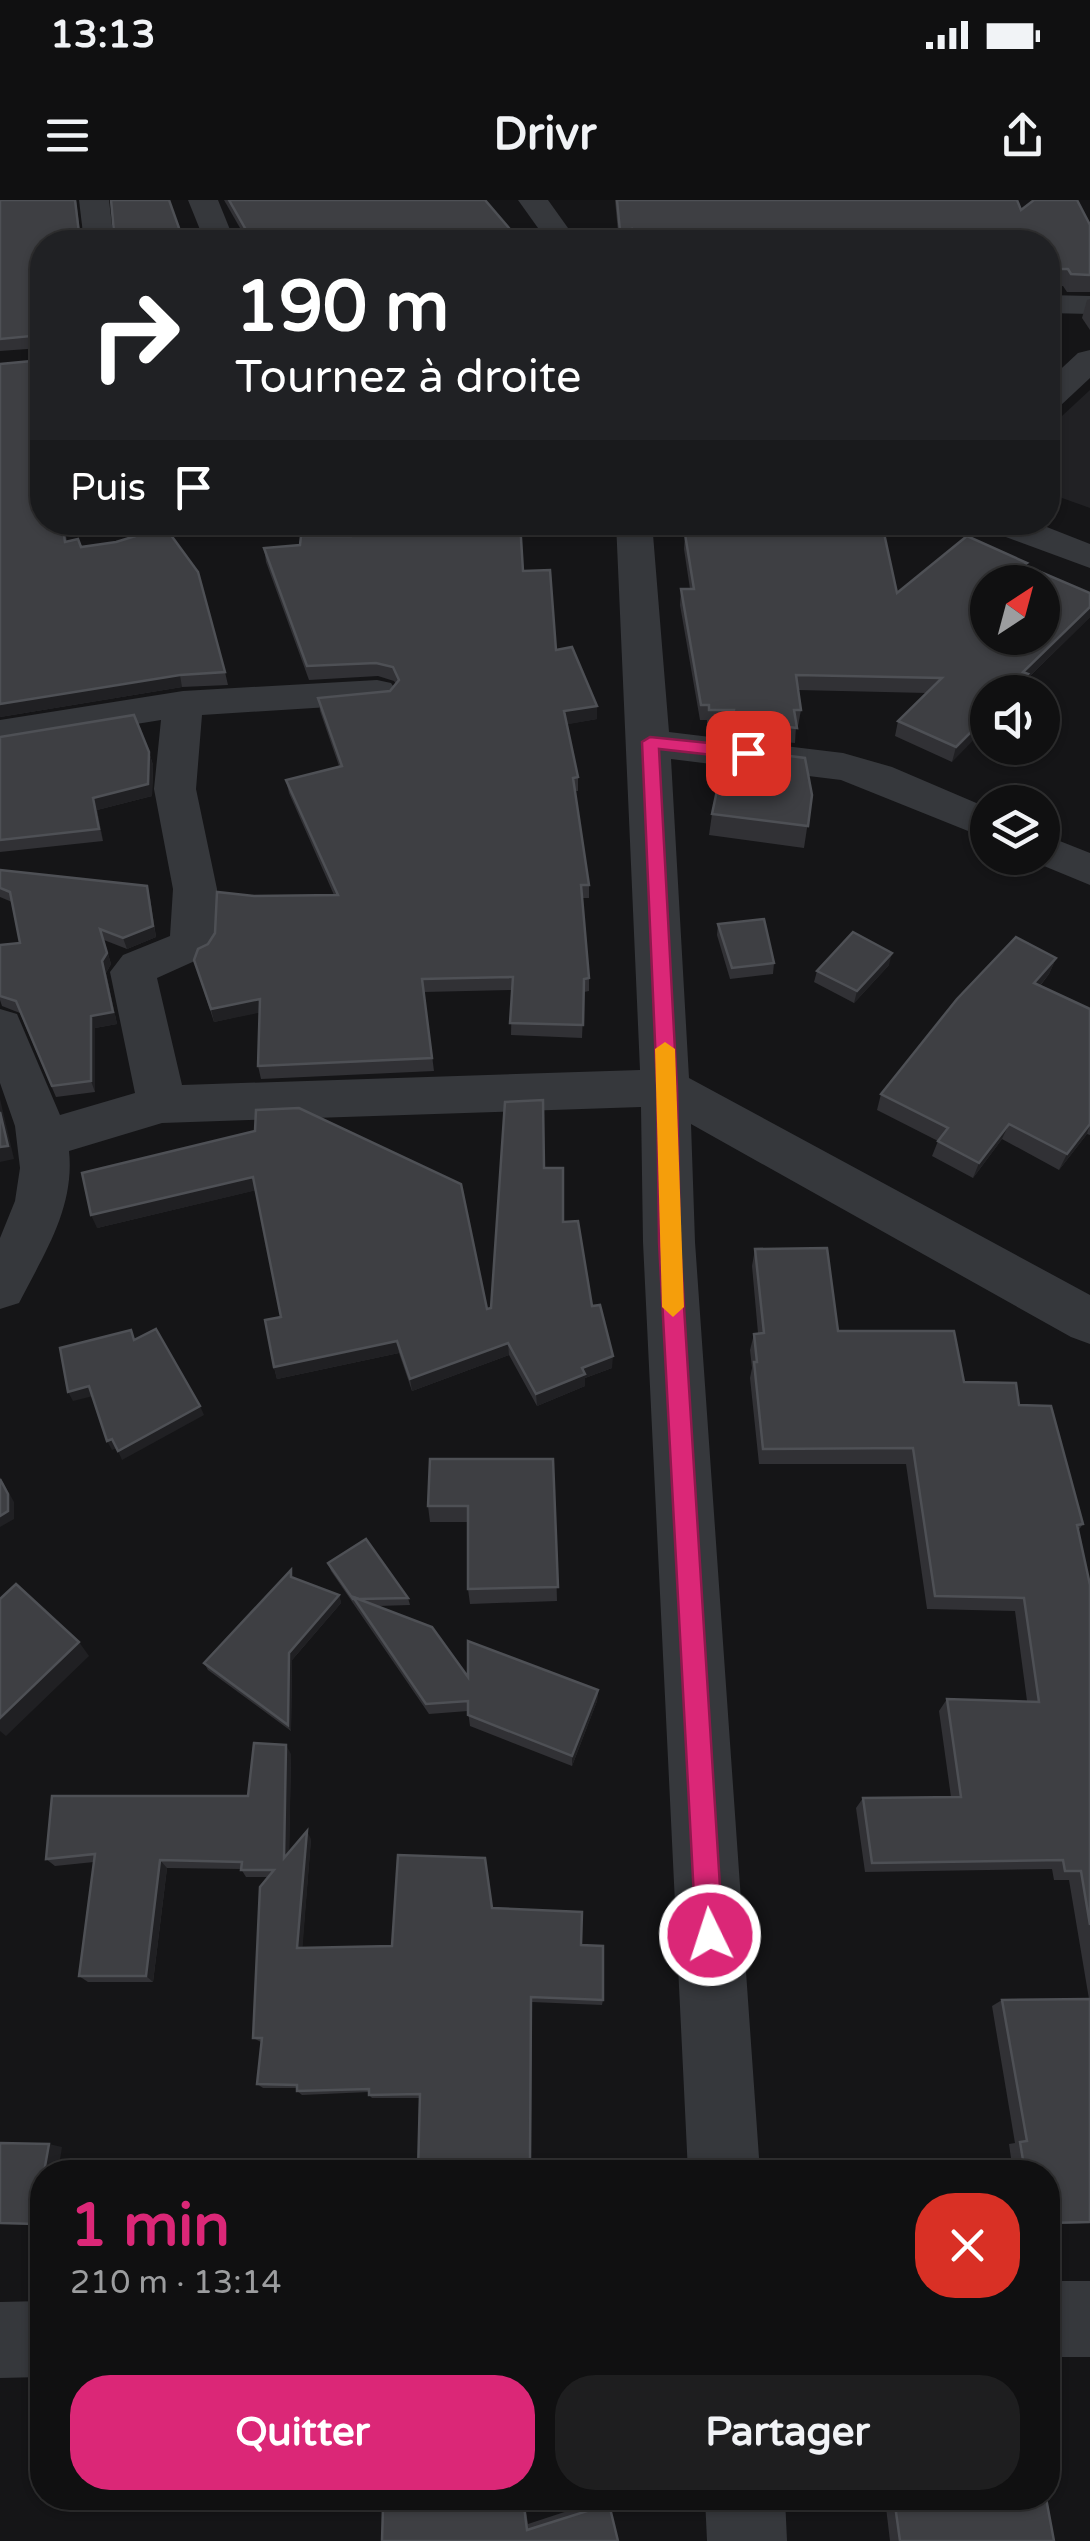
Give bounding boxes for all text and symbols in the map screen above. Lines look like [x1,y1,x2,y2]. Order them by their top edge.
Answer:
text: 13:13 [50,12,155,58]
icon: menu [40,108,95,163]
text: Drivr [494,108,596,162]
icon: share [995,108,1050,163]
text: 190 m [235,266,449,350]
icon: right [70,270,200,400]
text: Tournez à droite [235,351,581,405]
icon: arrive [166,460,221,515]
text: Puis [70,465,146,511]
north arrow [970,565,1060,655]
map controls [970,565,1060,875]
button: sound [970,675,1060,765]
pin [706,711,791,796]
icon: arrive [721,726,776,781]
button: layers [970,785,1060,875]
position arrow [658,1883,762,1987]
text: 1 min [70,2190,230,2262]
button: close [915,2193,1020,2298]
text: 210 m · 13:14 [70,2264,282,2302]
button: Quitter [70,2375,535,2490]
button: Partager [555,2375,1020,2490]

